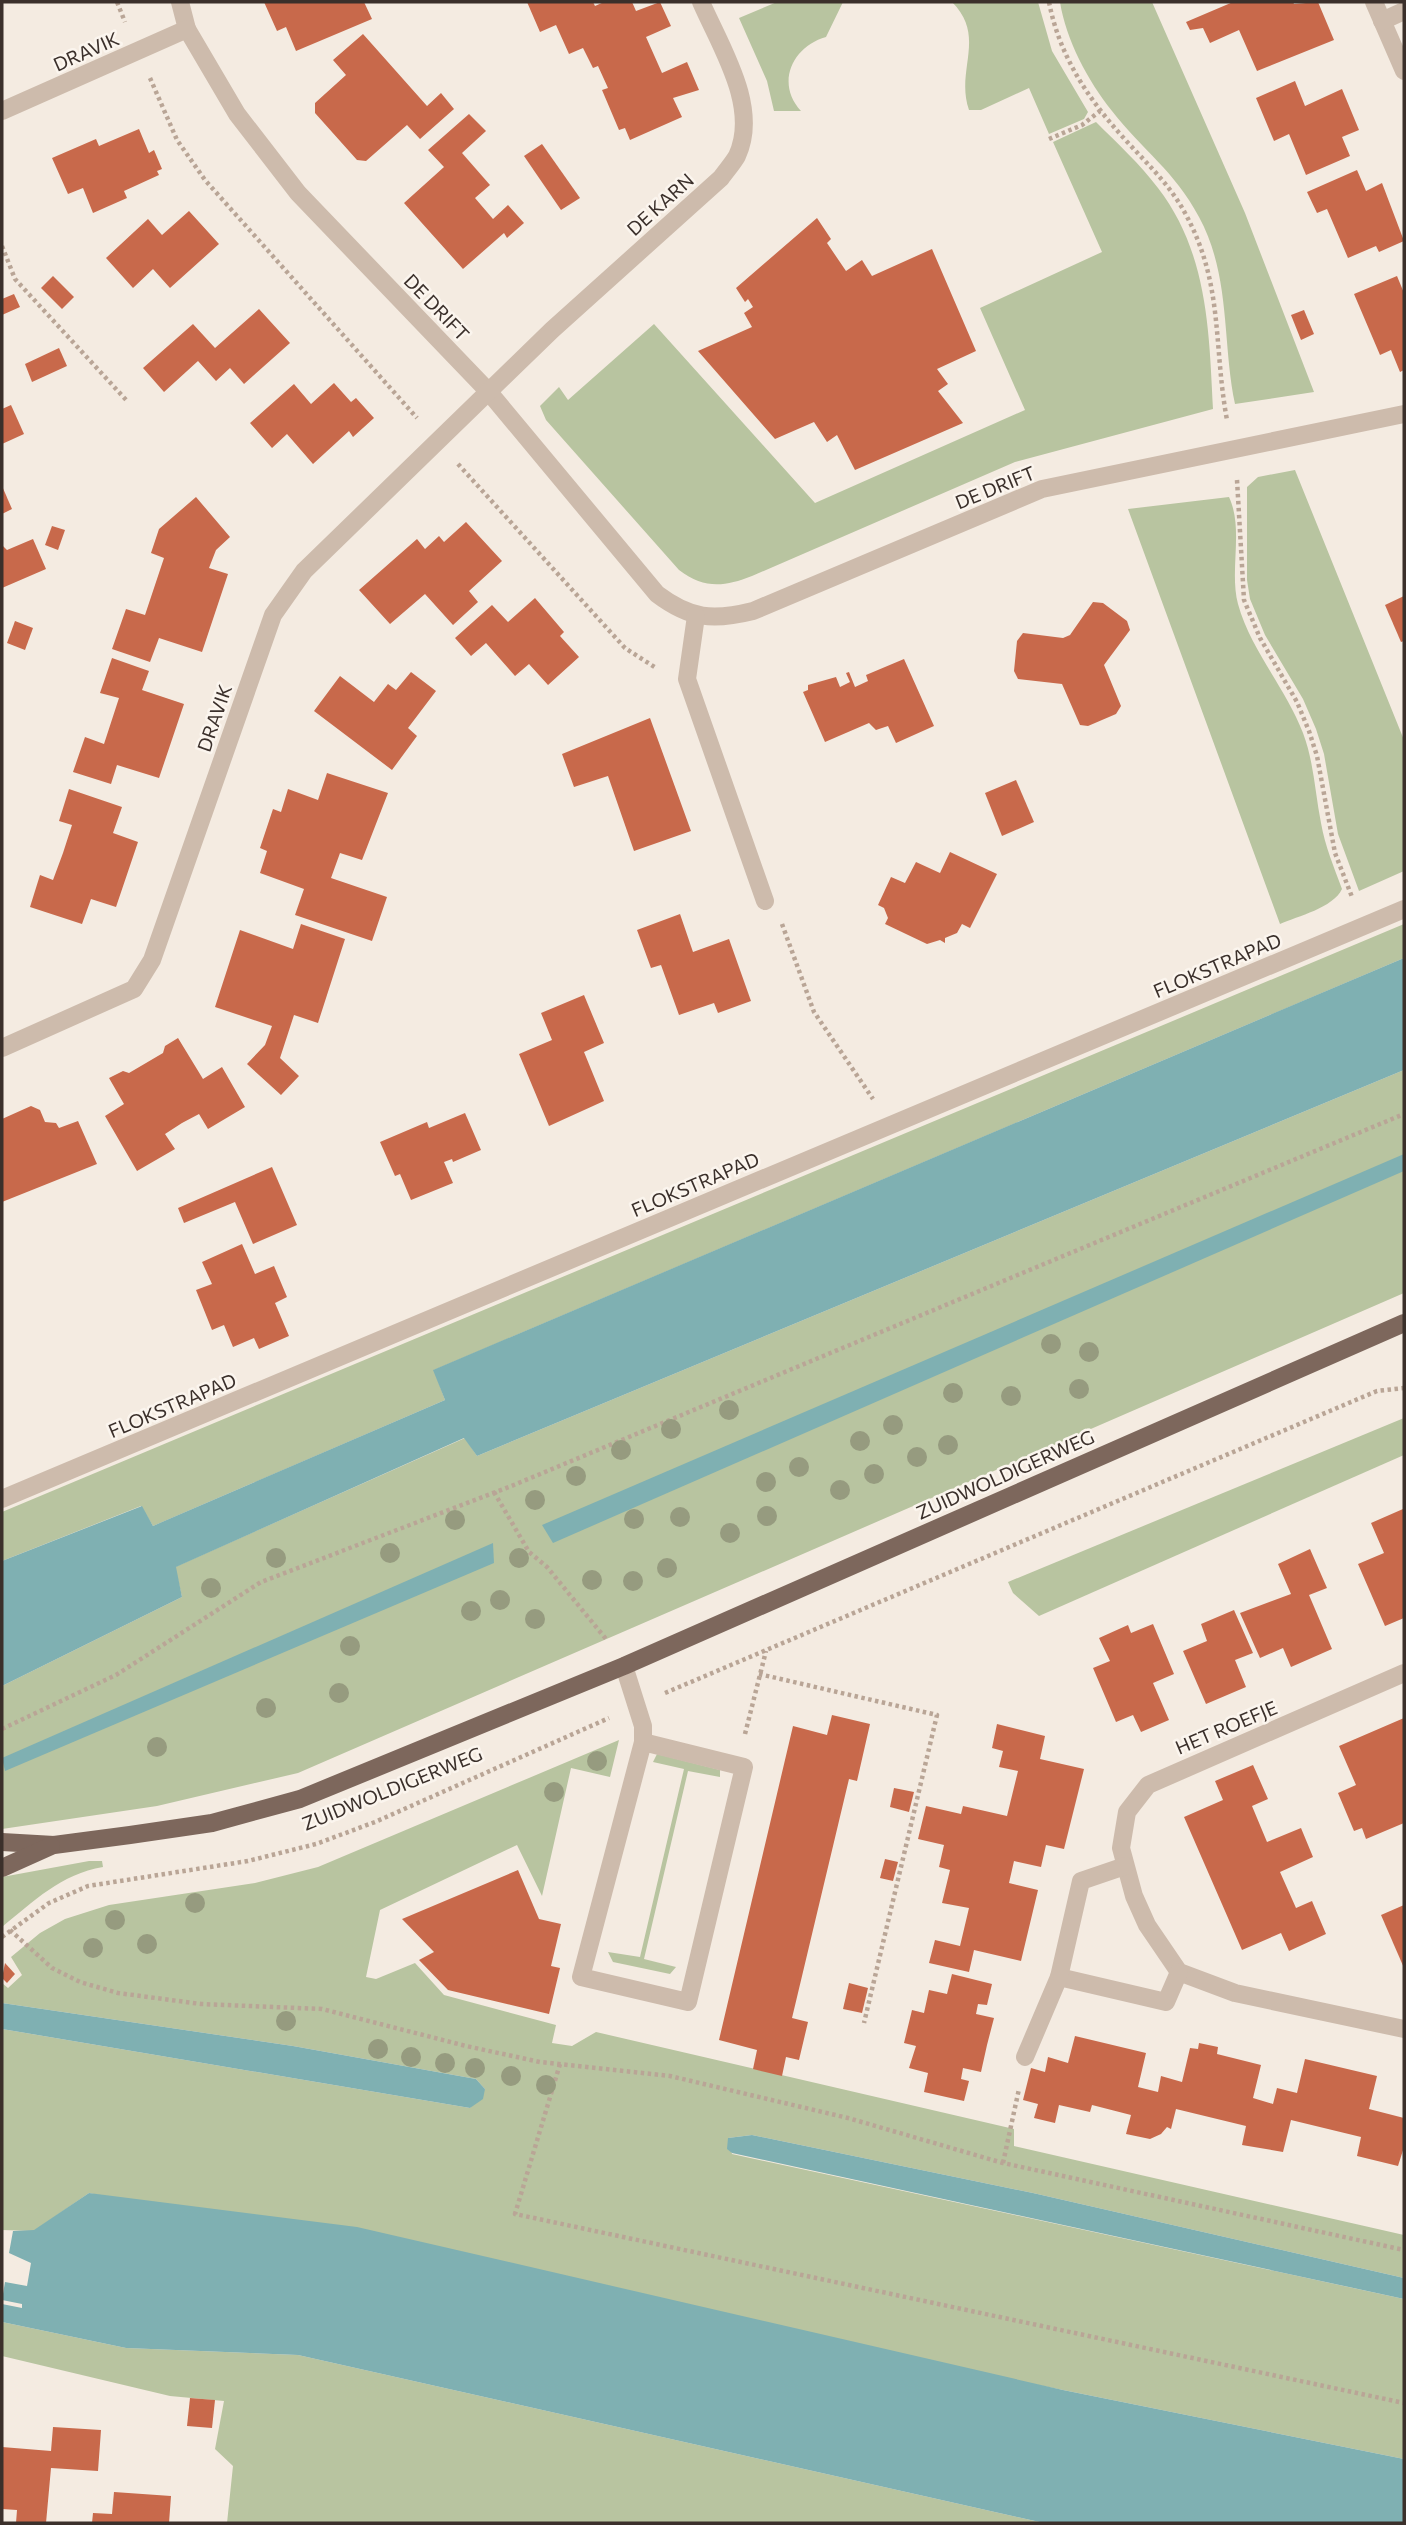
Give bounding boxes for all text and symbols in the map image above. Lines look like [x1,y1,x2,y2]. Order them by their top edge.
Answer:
street label: DRAVIK [50,26,123,76]
street label: DE KARN [622,168,698,240]
street label: DE DRIFT [400,269,474,345]
street label: DE DRIFT [952,461,1038,513]
street label: DRAVIK [192,681,236,755]
street label: FLOKSTRAPAD [1150,928,1284,1002]
street label: FLOKSTRAPAD [628,1147,762,1221]
street label: FLOKSTRAPAD [105,1368,239,1442]
street label: ZUIDWOLDIGERWEG [912,1424,1098,1524]
street label: HET ROEFJE [1172,1695,1280,1759]
street label: ZUIDWOLDIGERWEG [299,1741,485,1835]

